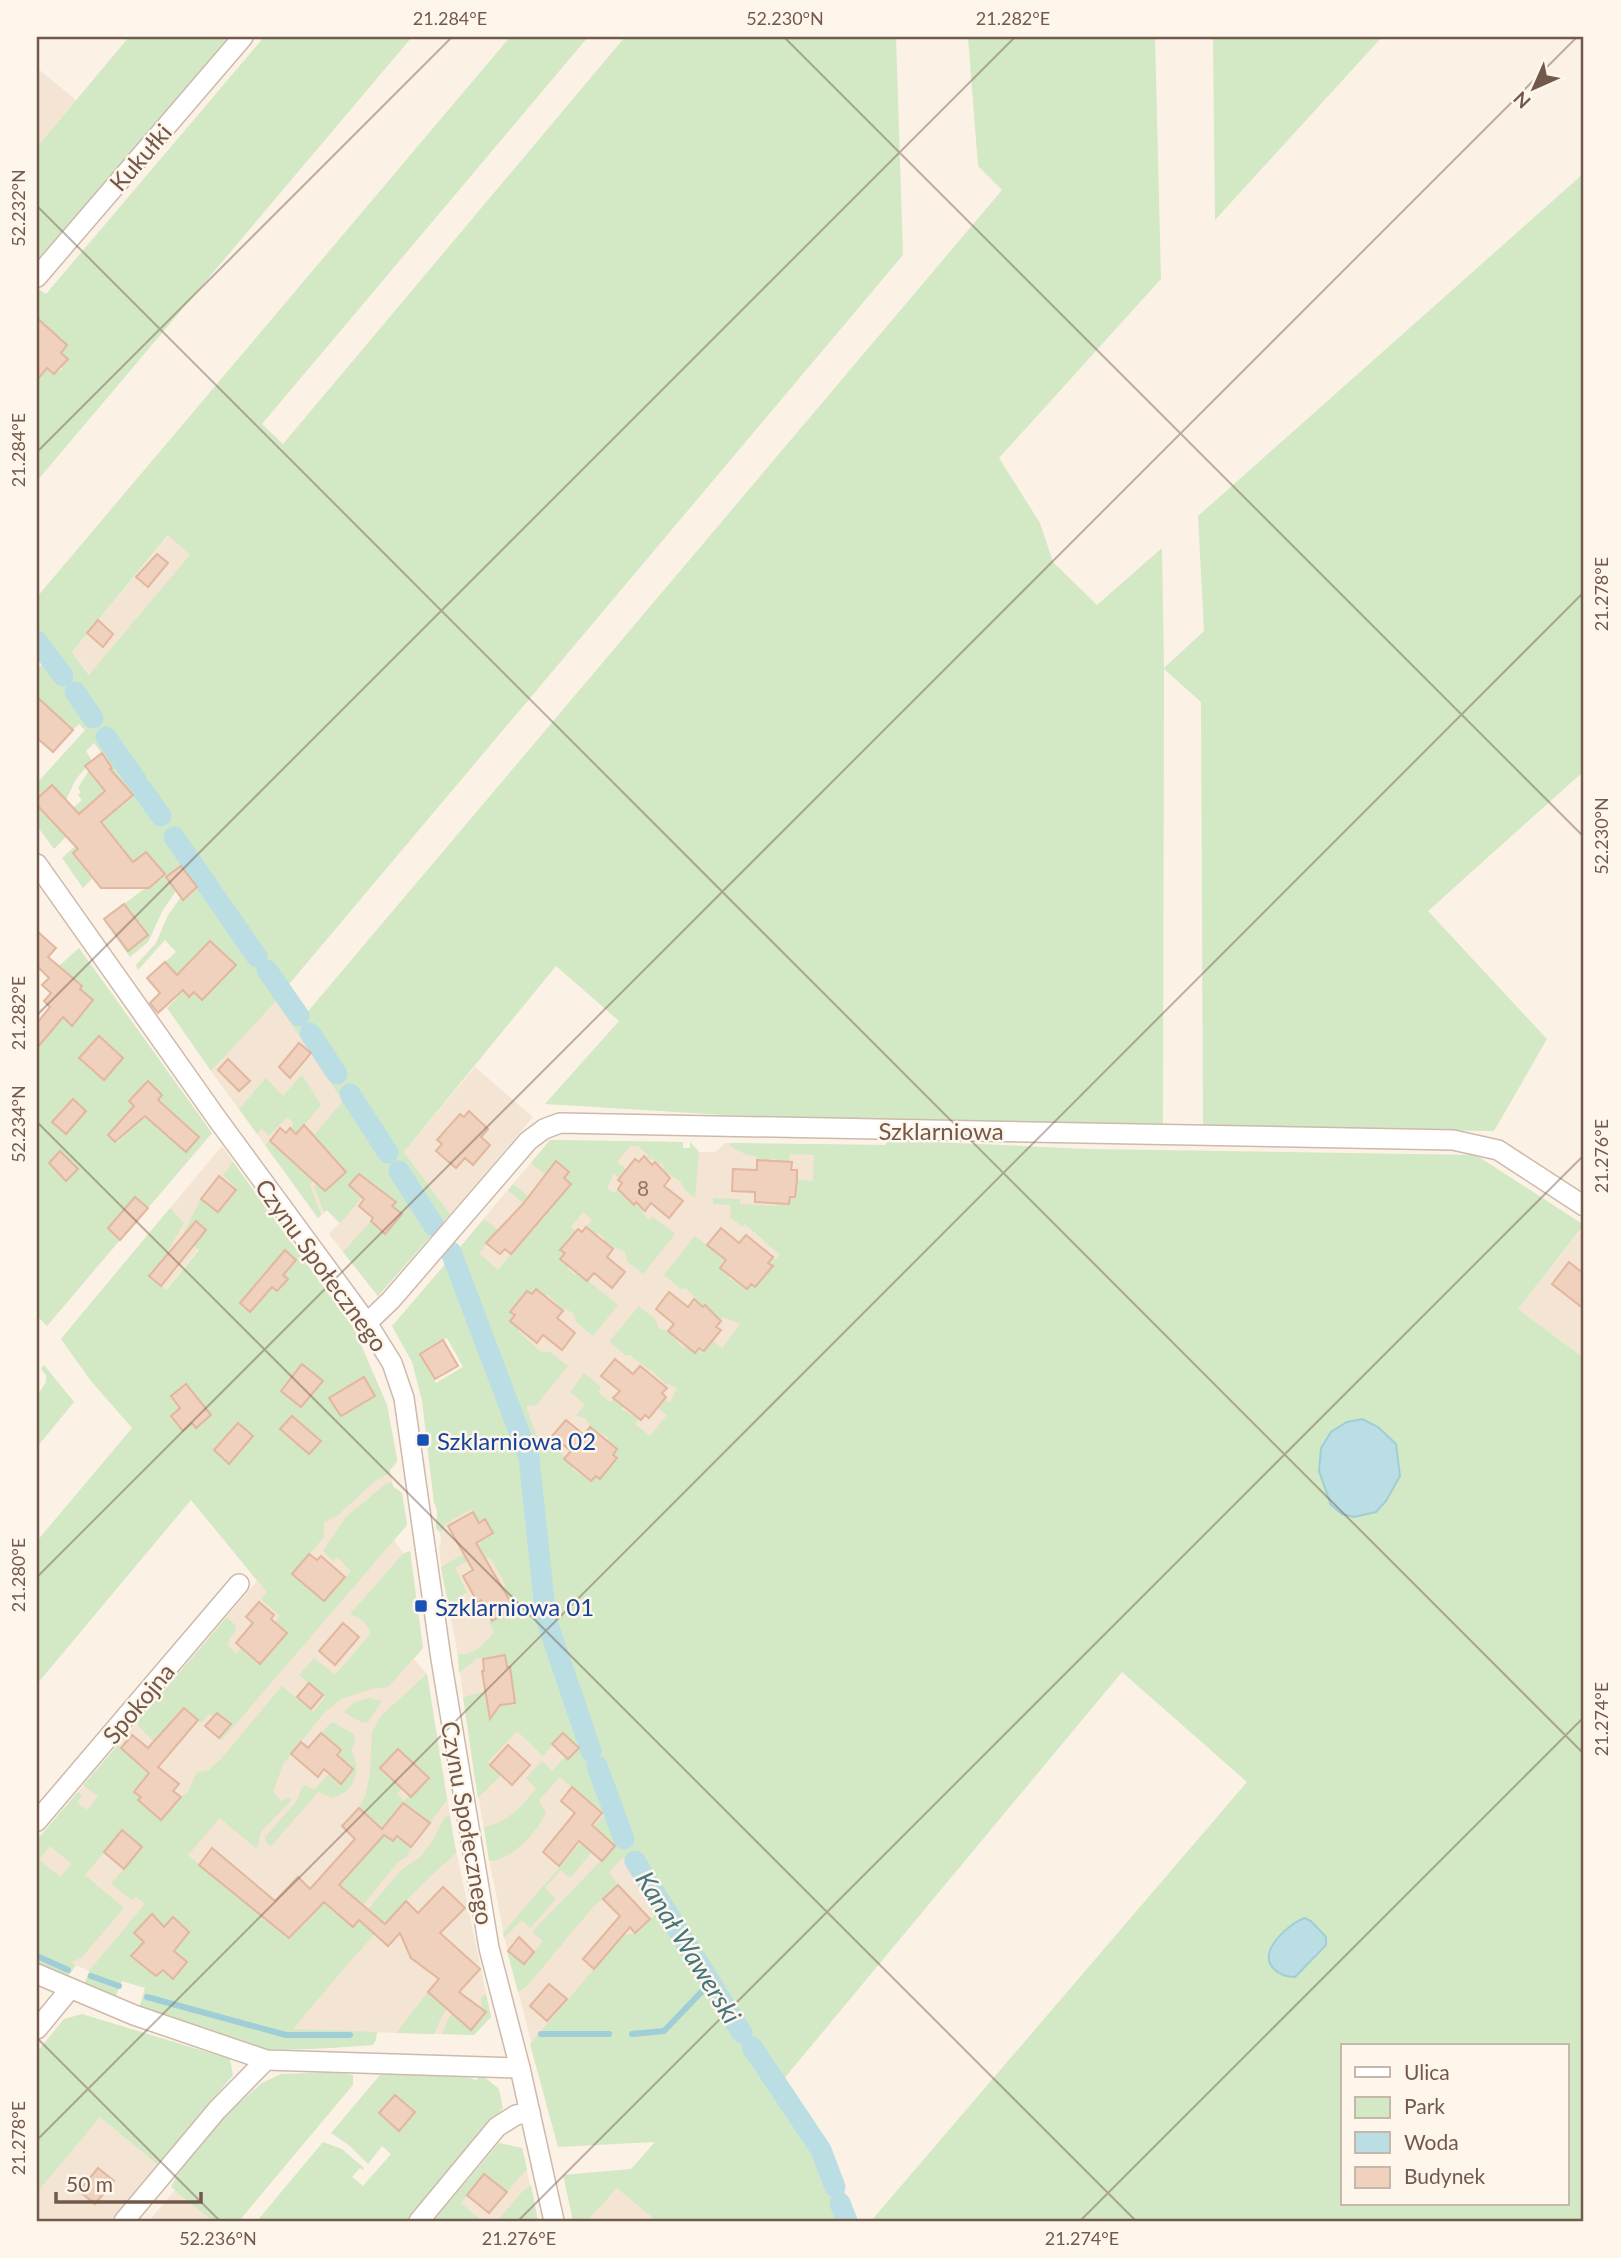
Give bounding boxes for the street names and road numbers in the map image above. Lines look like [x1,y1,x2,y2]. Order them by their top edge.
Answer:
street label: Kukułki [103,117,177,197]
street label: Szklarniowa [878,1116,1004,1145]
street label: Czynu Społecznego [250,1173,394,1357]
street label: Spokojna [96,1657,180,1749]
street label: Czynu Społecznego [436,1719,500,1927]

